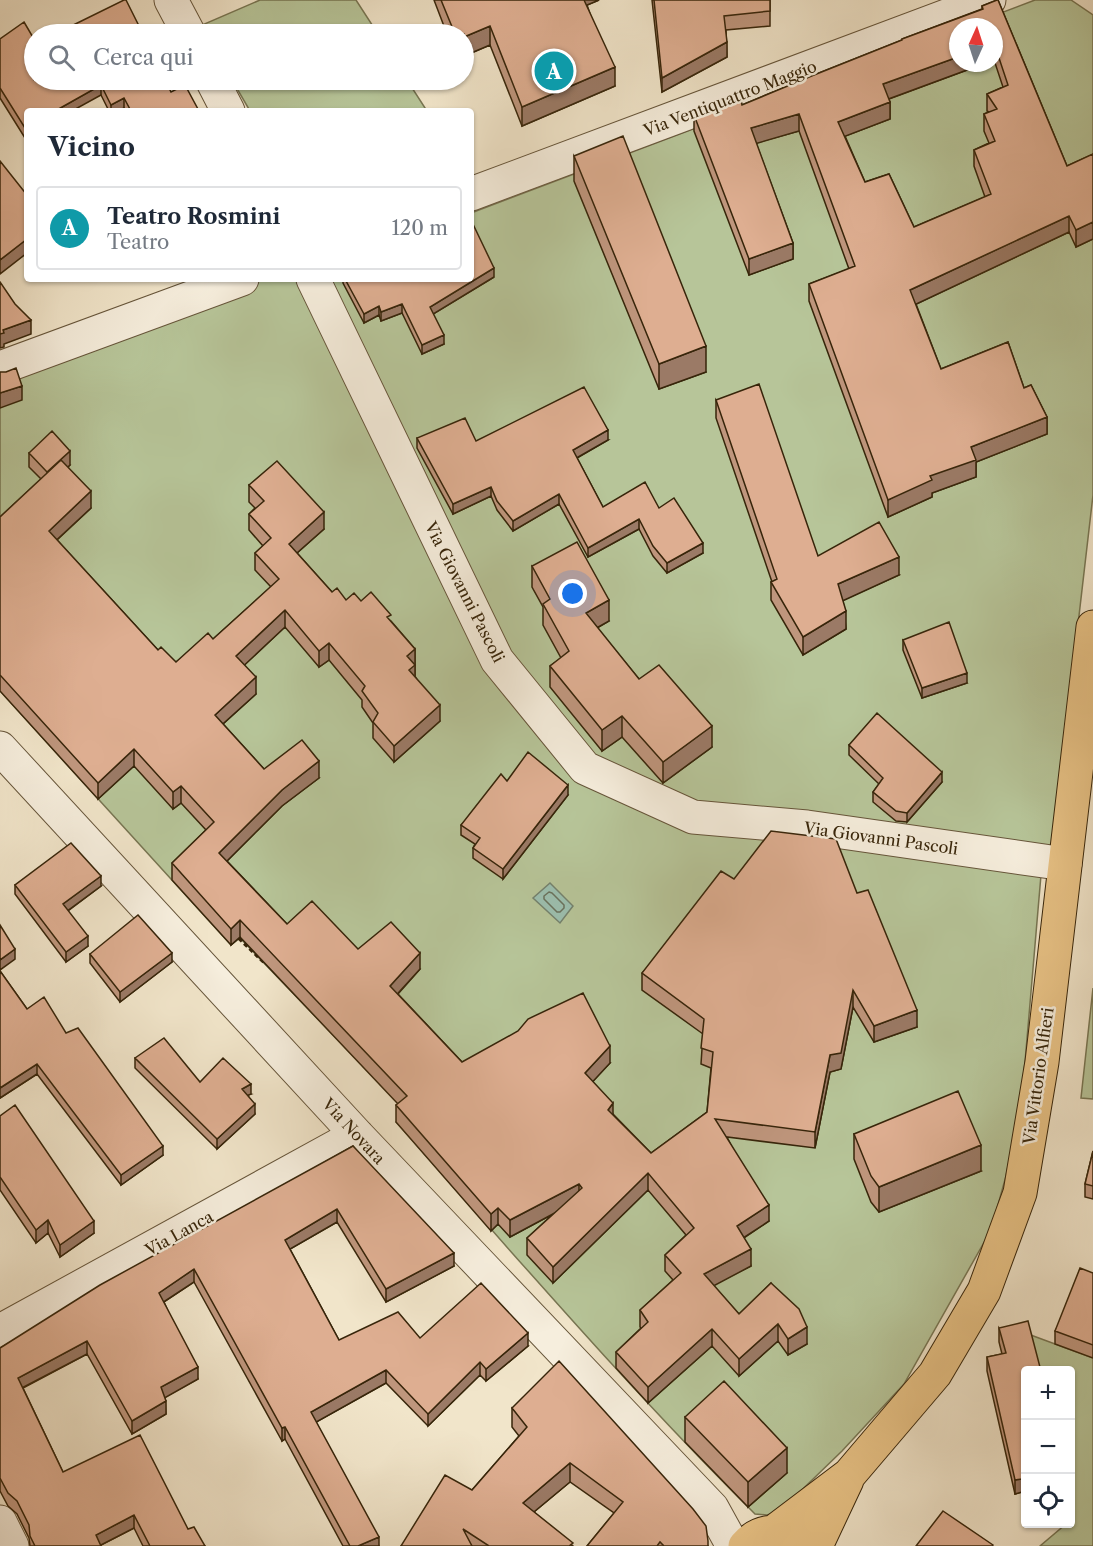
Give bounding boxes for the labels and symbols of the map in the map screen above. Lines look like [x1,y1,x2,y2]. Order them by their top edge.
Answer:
north arrow [949,18,1003,72]
pin: A [534,48,574,94]
street label: Via Ventiquattro Maggio [640,56,820,141]
street label: Via Giovanni Pascoli [420,517,509,666]
your location [558,579,587,608]
street label: Via Giovanni Pascoli [802,817,959,859]
street label: Via Vittorio Alfieri [1018,1006,1058,1147]
street label: Via Novara [318,1093,390,1169]
street label: Via Lanca [141,1206,217,1260]

